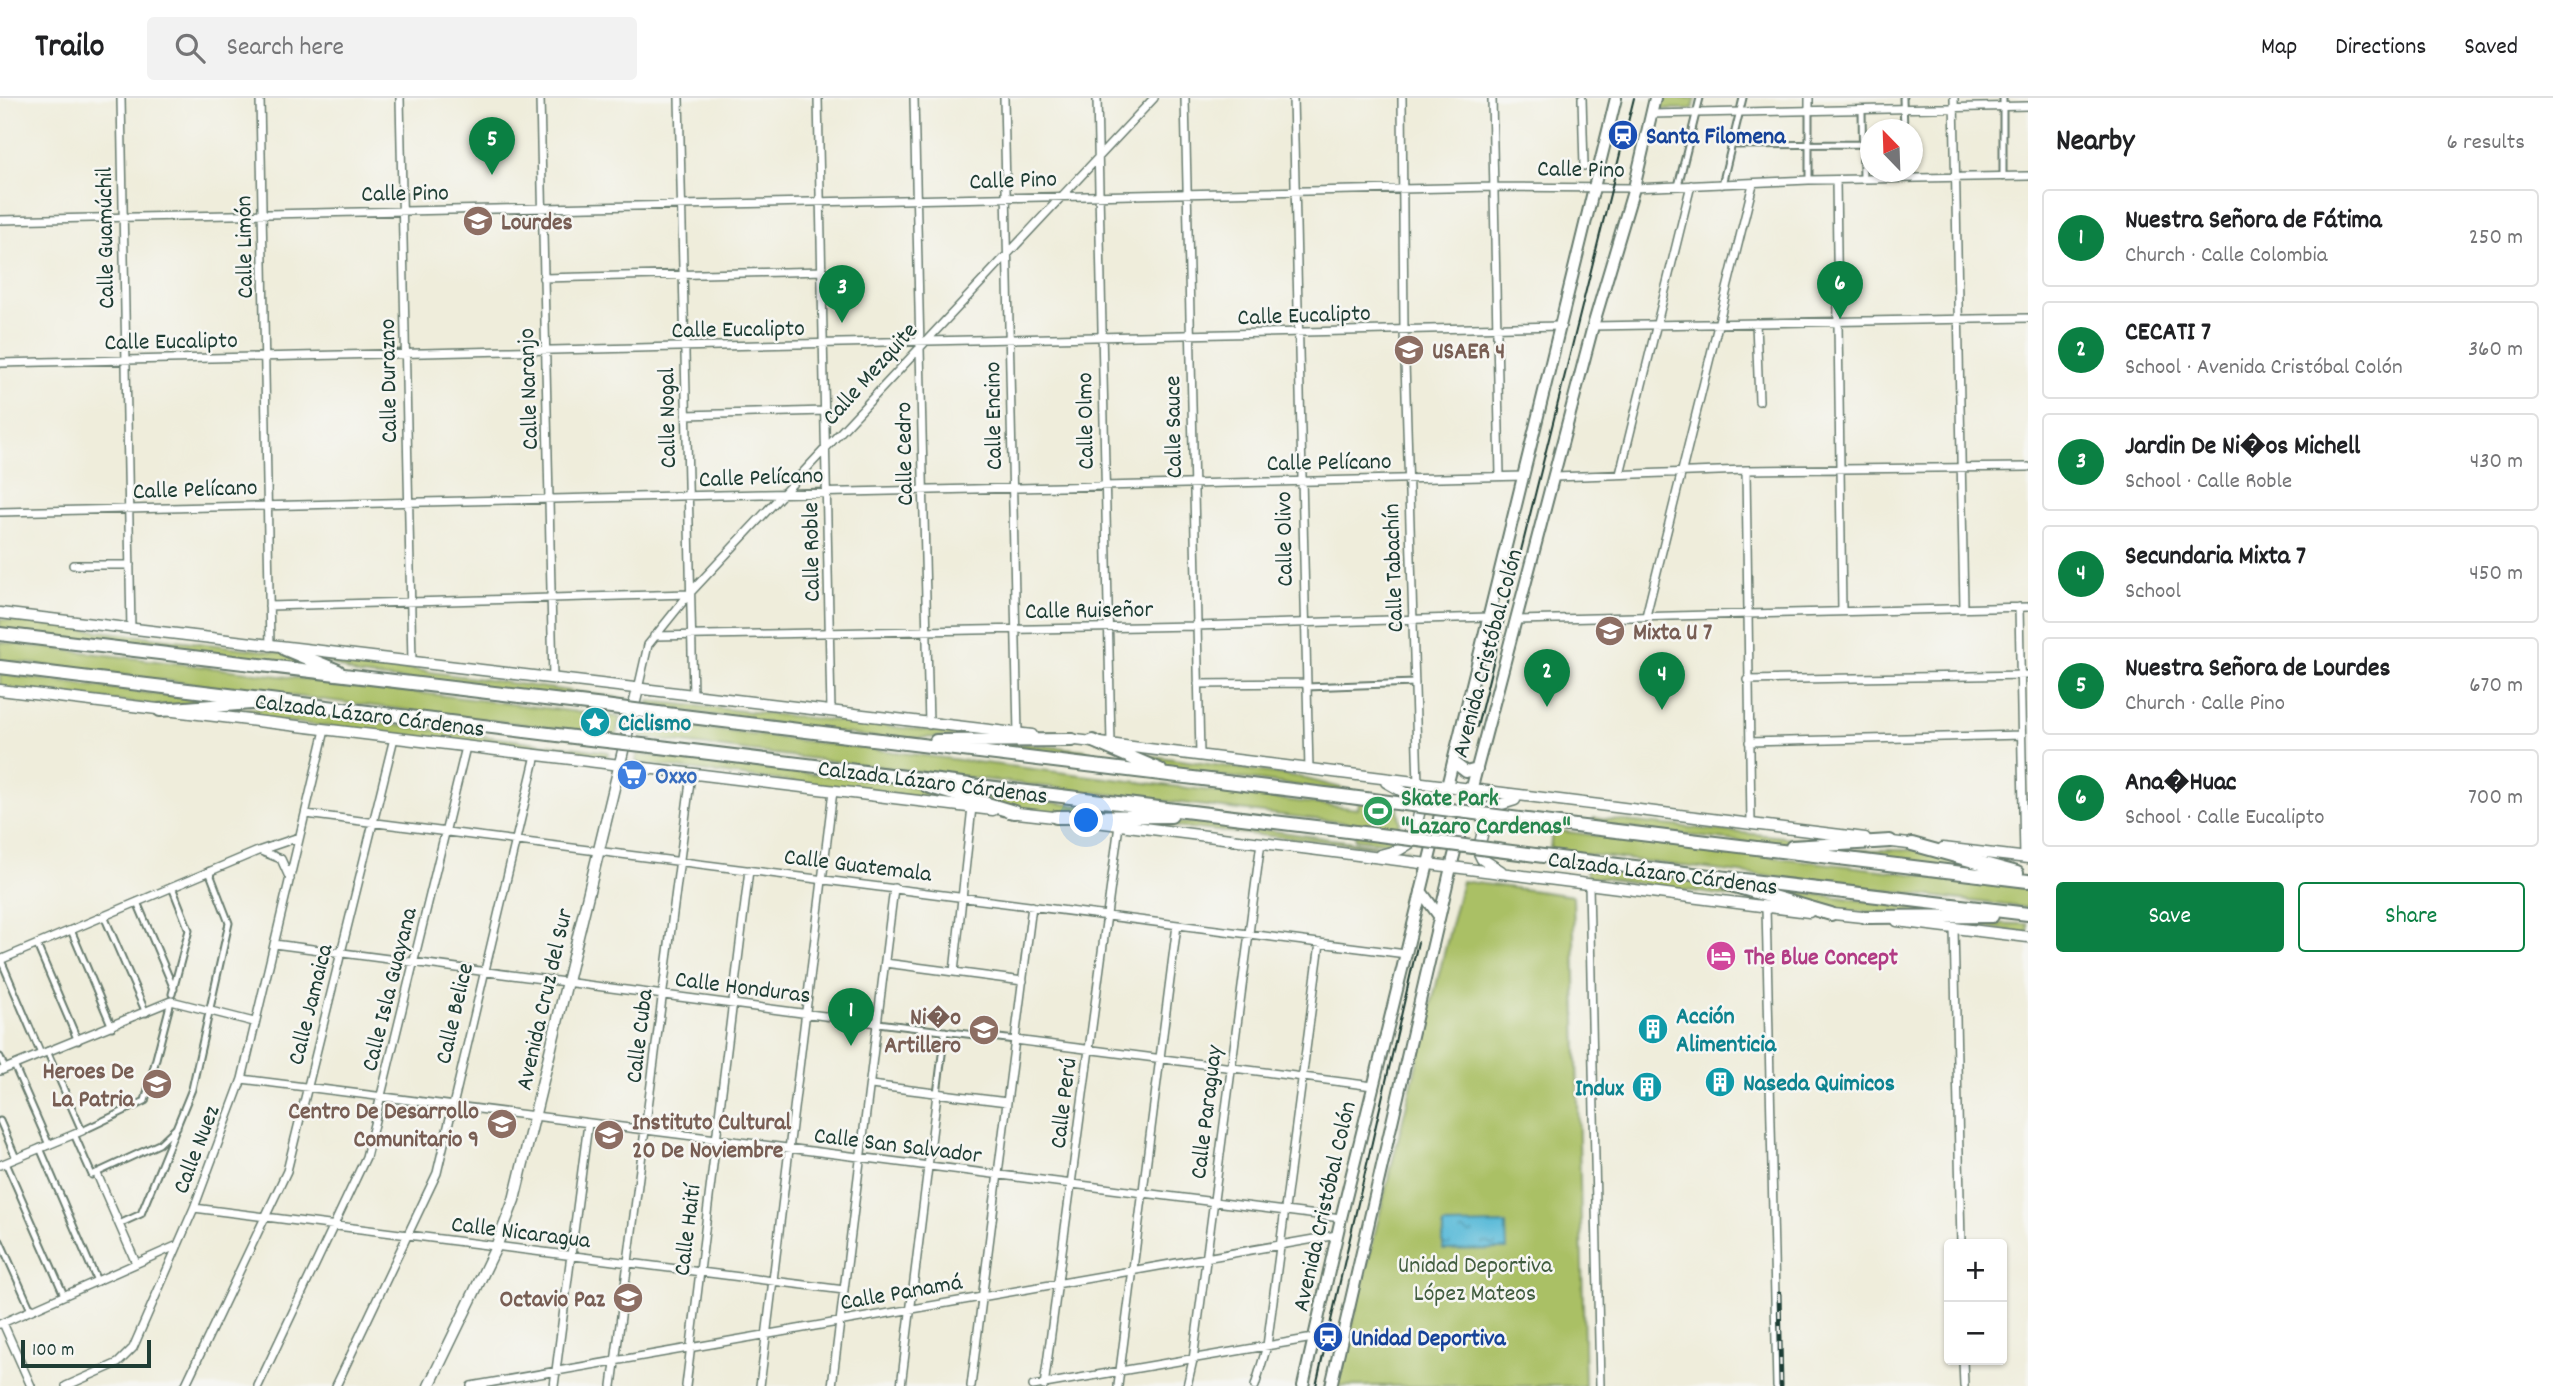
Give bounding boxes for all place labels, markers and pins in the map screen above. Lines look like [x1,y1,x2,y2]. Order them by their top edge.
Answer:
pin: 5 [469,117,515,175]
station icon: Santa Filomena [1606,118,1640,152]
place label: Santa Filomena [1646,121,1786,155]
school or university icon: Lourdes [461,204,495,238]
place label: Lourdes [501,207,573,241]
pin: 6 [1817,261,1863,319]
pin: 3 [819,265,865,323]
school or university icon: USAER 4 [1392,333,1426,367]
place label: USAER 4 [1432,336,1505,370]
school or university icon: Mixta U 7 [1593,614,1627,648]
place label: Mixta U 7 [1633,617,1712,651]
pin: 2 [1524,649,1570,707]
pin: 4 [1639,652,1685,710]
place icon: Ciclismo [578,705,612,739]
place label: Ciclismo [618,708,692,742]
supermarket icon: Oxxo [615,758,649,792]
place label: Oxxo [655,761,698,795]
place label: Skate Park "Lazaro Cardenas" [1401,783,1571,845]
sports icon: Skate Park "Lazaro Cardenas" [1361,794,1395,828]
hotel icon: The Blue Concept [1704,939,1738,973]
place label: The Blue Concept [1744,942,1898,976]
pin: 1 [828,988,874,1046]
place label: Acción Alimenticia [1676,1001,1777,1063]
place label: Ni�o Artillero [884,1002,961,1064]
building icon: Acción Alimenticia [1636,1012,1670,1046]
school or university icon: Ni�o Artillero [967,1013,1001,1047]
place label: Heroes De La Patria [42,1056,135,1118]
building icon: Naseda Quimicos [1703,1065,1737,1099]
school or university icon: Heroes De La Patria [140,1067,174,1101]
place label: Naseda Quimicos [1743,1068,1895,1102]
building icon: Indux [1630,1070,1664,1104]
place label: Indux [1575,1073,1624,1107]
place label: Centro De Desarrollo Comunitario 9 [288,1096,479,1158]
school or university icon: Centro De Desarrollo Comunitario 9 [485,1107,519,1141]
place label: Instituto Cultural 20 De Noviembre [632,1107,791,1169]
school or university icon: Instituto Cultural 20 De Noviembre [592,1118,626,1152]
school or university icon: Octavio Paz [611,1281,645,1315]
place label: Octavio Paz [500,1284,606,1318]
station icon: Unidad Deportiva [1311,1320,1345,1354]
place label: Unidad Deportiva [1351,1323,1506,1357]

